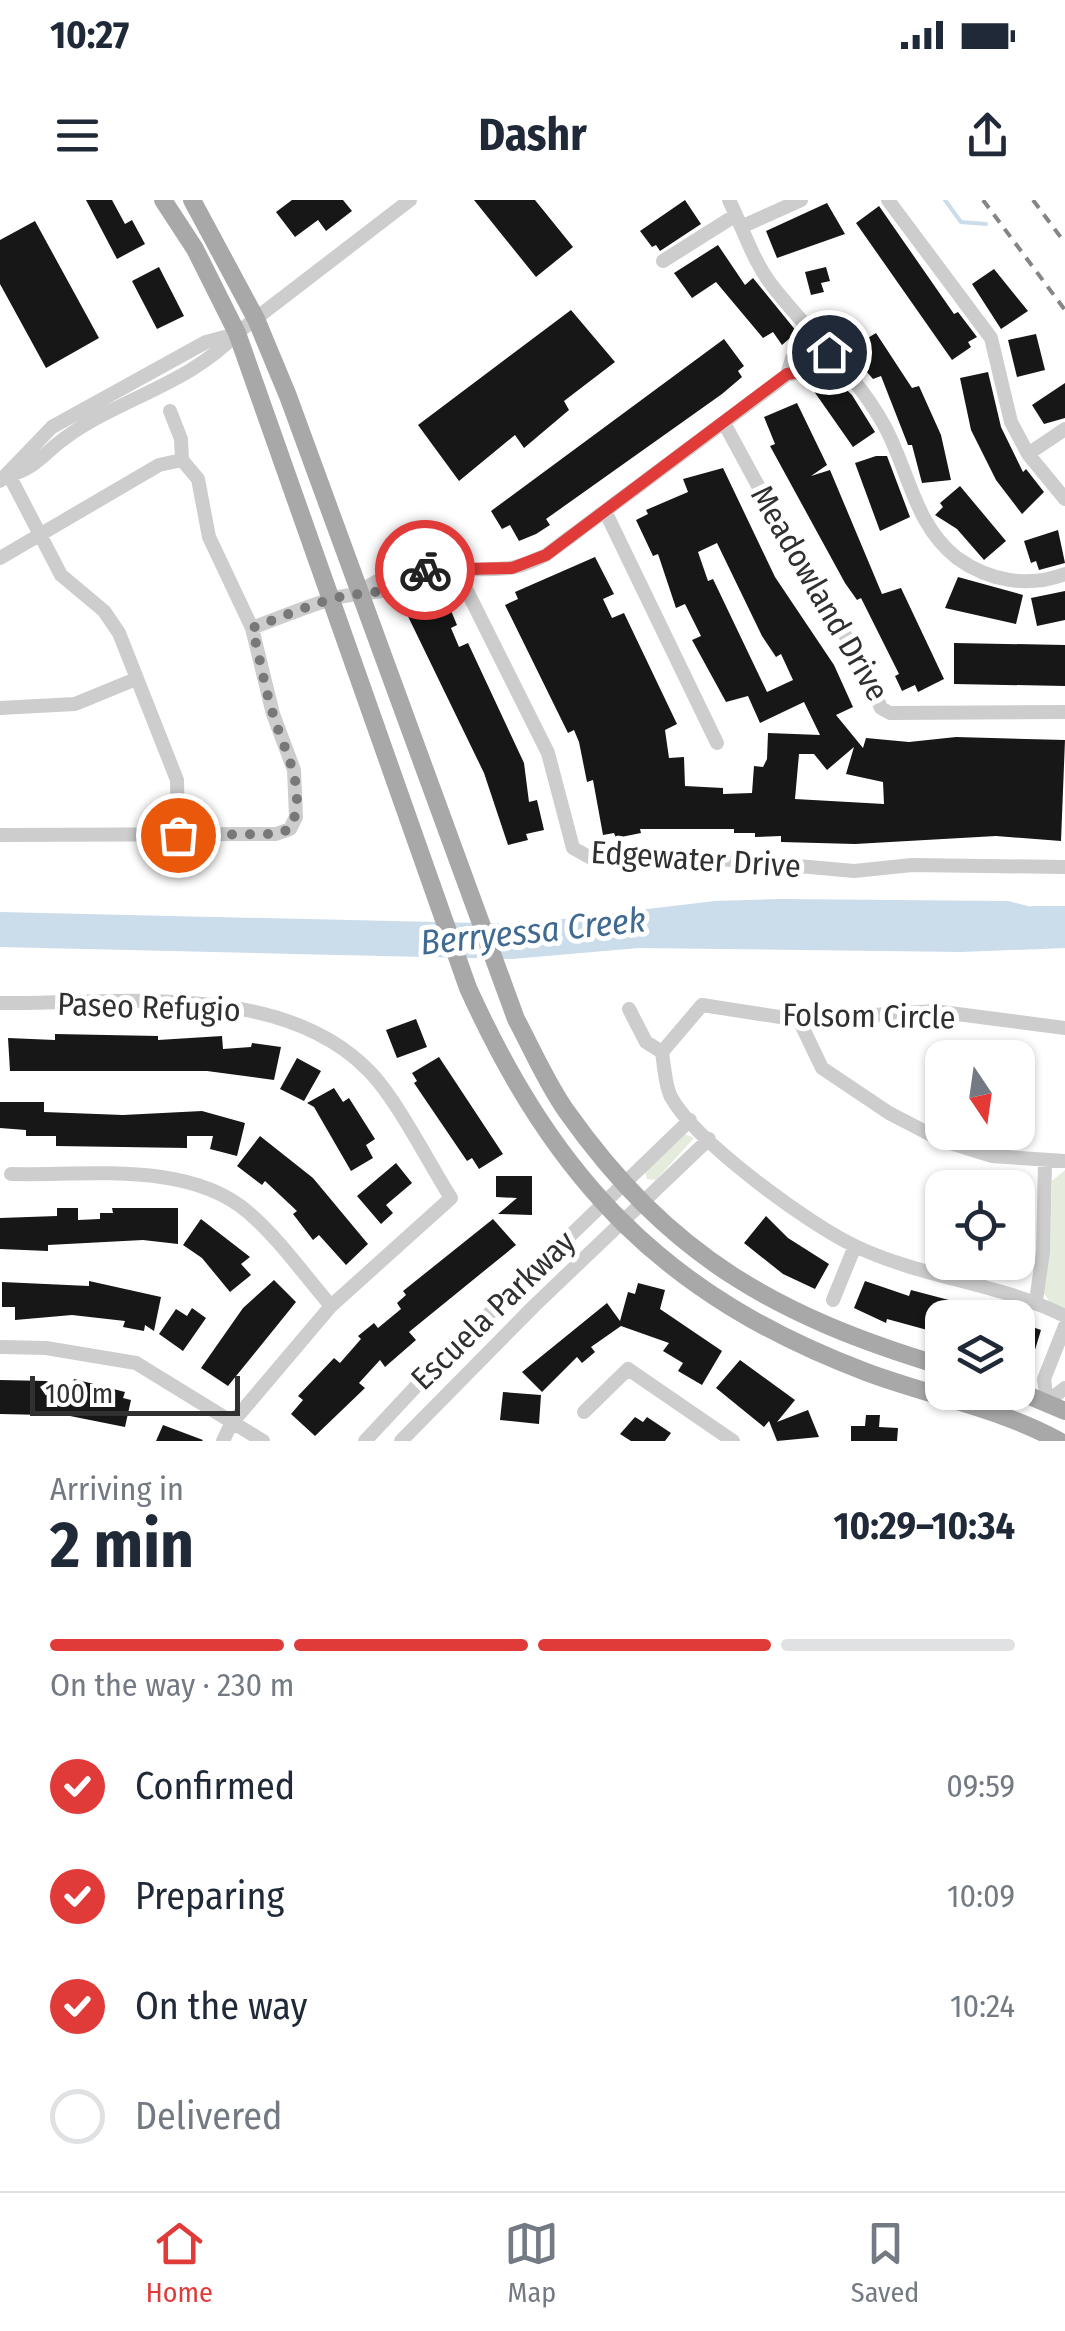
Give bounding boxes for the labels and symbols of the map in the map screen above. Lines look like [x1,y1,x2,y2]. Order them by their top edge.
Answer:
pin [787,310,872,395]
street label: Meadowland Drive [743,479,897,707]
courier [375,520,475,620]
pin [136,793,221,878]
street label: Edgewater Drive [590,833,802,885]
water label: Berryessa Creek [418,898,648,964]
street label: Paseo Refugio [57,985,241,1029]
street label: Folsom Circle [782,995,956,1037]
north arrow [925,1040,1035,1150]
street label: Escuela Parkway [403,1222,583,1398]
scale bar [30,1371,240,1416]

